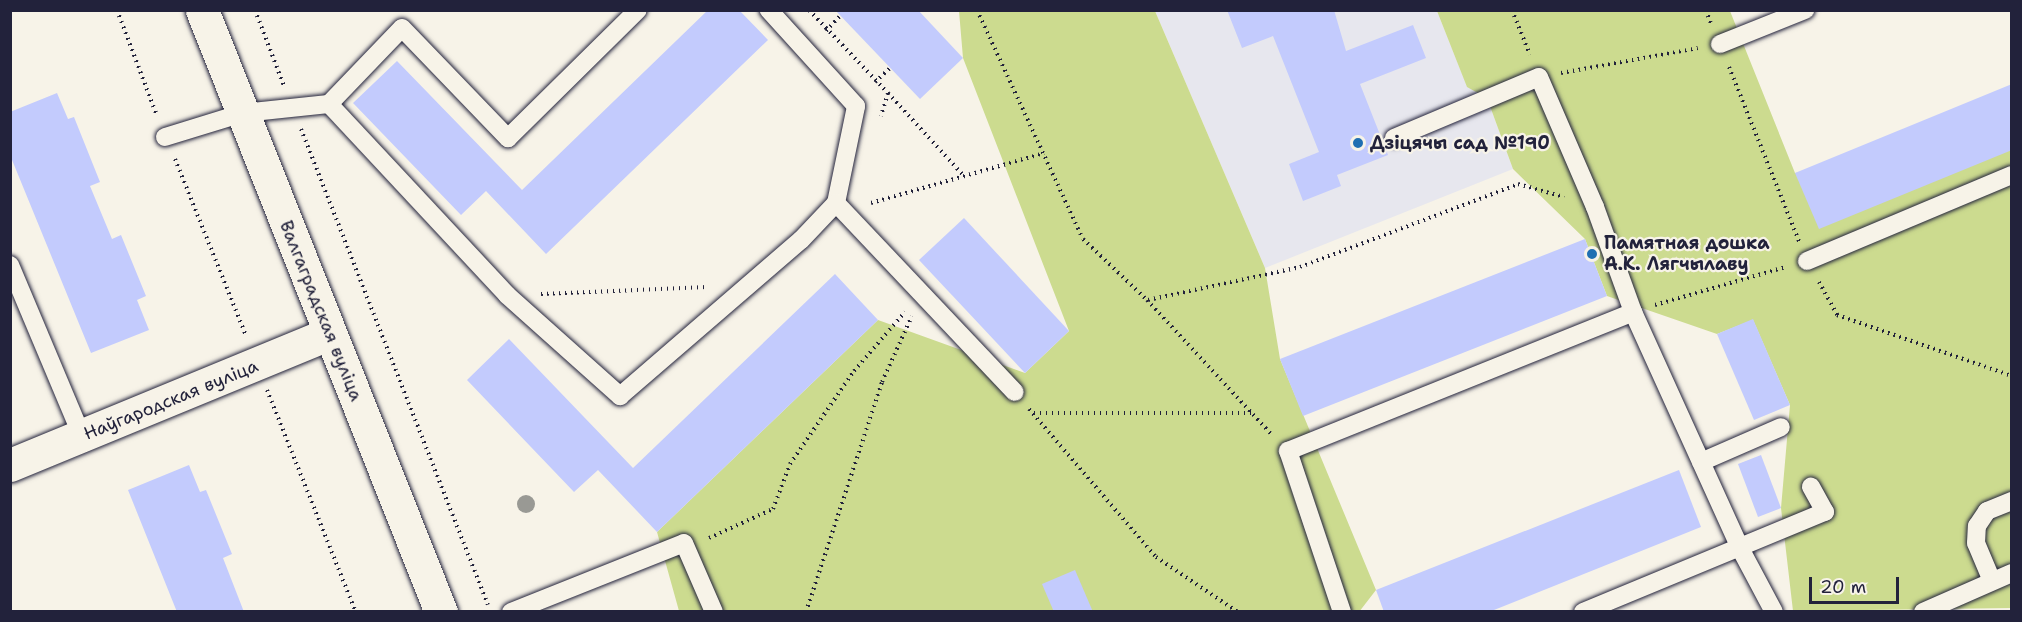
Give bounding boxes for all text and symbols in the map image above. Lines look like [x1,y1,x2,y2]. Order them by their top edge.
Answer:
place label: Дзіцячы сад №190 [1370,132,1550,154]
marker: Дзіцячы сад №190 [1351,136,1365,150]
street label: Валгаградская вуліца [275,218,367,404]
place label: Памятная дошка А.К. Лягчылаву [1604,233,1769,276]
marker: Памятная дошка А.К. Лягчылаву [1585,247,1599,261]
street label: Наўгародская вуліца [81,355,261,445]
scale bar [1812,565,1902,603]
text: 20 m [1820,575,1866,599]

